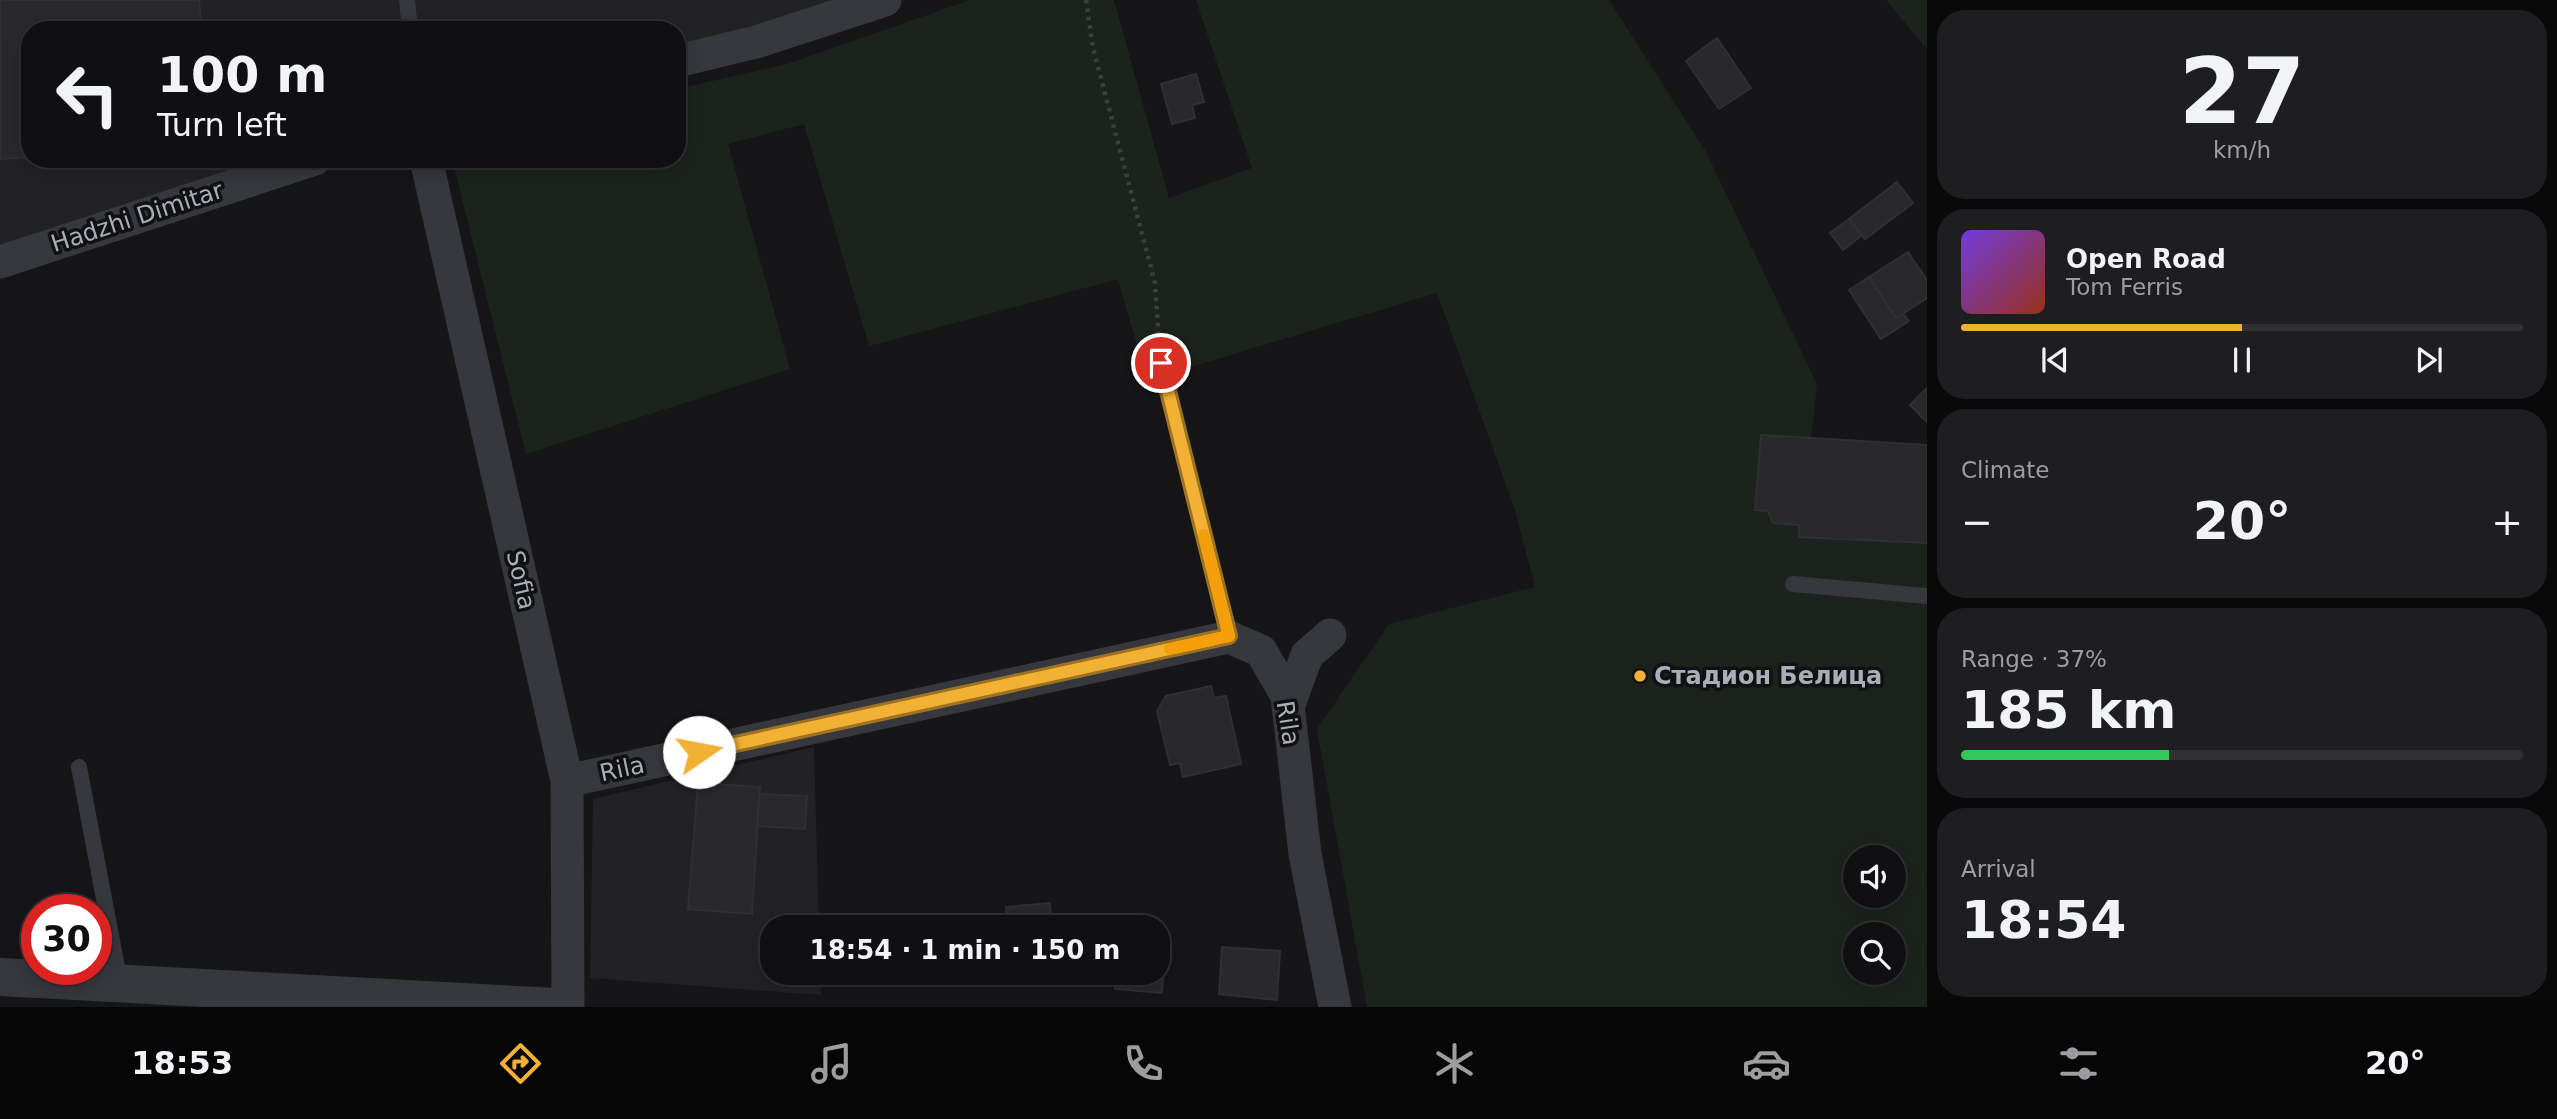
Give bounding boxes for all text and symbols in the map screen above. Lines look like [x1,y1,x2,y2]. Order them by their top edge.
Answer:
text: 27 [2179,39,2305,144]
text: 100 m [157,47,327,104]
icon: left [42,49,133,140]
text: Turn left [157,106,287,144]
text: km/h [2213,137,2271,163]
street label: Hadzhi Dimitar [47,176,227,258]
text: Open Road [2066,244,2226,274]
text: Tom Ferris [2066,274,2183,300]
pin [1131,333,1191,393]
icon: previous [2036,341,2074,379]
icon: pause [2223,341,2261,379]
icon: next [2410,341,2448,379]
icon: arrive [1142,344,1180,382]
text: Climate [1961,457,2050,483]
text: 20° [2193,491,2291,551]
text: − [1961,500,1993,544]
text: + [2491,500,2523,544]
street label: Sofia [501,548,541,612]
text: Range · 37% [1961,646,2107,672]
place label: Стадион Белица [1654,662,1882,690]
marker: Стадион Белица [1632,668,1648,684]
text: 185 km [1961,680,2176,740]
street label: Rila [1271,699,1305,747]
position arrow [662,715,736,789]
street label: Rila [597,751,647,787]
map controls [1843,845,1906,985]
button: sound [1843,845,1906,908]
text: Arrival [1961,856,2036,882]
text: 18:54 [1961,890,2127,950]
speed limit sign: 30 [21,894,112,985]
button: search [1843,922,1906,985]
text: 18:54 · 1 min · 150 m [810,935,1120,965]
icon: directions [496,1039,545,1088]
icon: music [807,1039,856,1088]
icon: phone [1119,1039,1168,1088]
icon: climate [1430,1039,1479,1088]
icon: car [1742,1039,1791,1088]
icon: filters [2054,1039,2103,1088]
text: 18:53 [131,1044,233,1082]
text: 20° [2365,1044,2426,1082]

